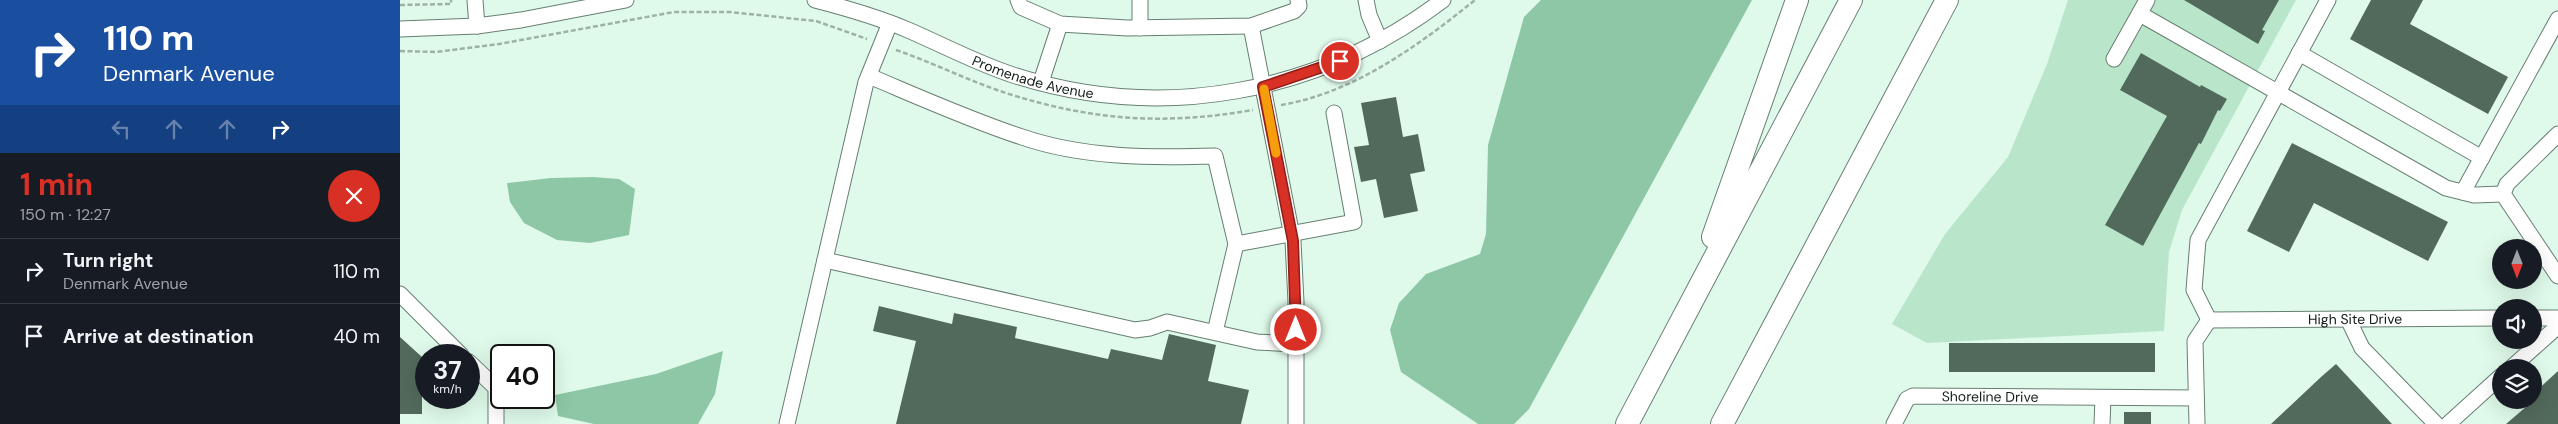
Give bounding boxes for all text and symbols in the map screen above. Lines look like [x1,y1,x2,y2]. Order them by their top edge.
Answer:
text: 110 m [103,15,194,61]
icon: right [20,20,85,85]
pin [1319,40,1361,82]
icon: arrive [1326,47,1354,75]
street label: Promenade Avenue [969,51,1095,102]
text: Denmark Avenue [103,59,275,88]
icon: left [107,115,135,143]
icon: ahead [160,115,188,143]
icon: ahead [213,115,241,143]
icon: right [266,115,294,143]
text: 1 min [20,165,93,204]
button: close [328,170,380,222]
text: 150 m · 12:27 [20,204,111,225]
north arrow [2492,239,2542,289]
map controls [2492,239,2542,409]
text: Turn right [63,248,153,273]
icon: right [20,257,48,285]
text: 110 m [333,259,380,284]
text: Denmark Avenue [63,273,188,294]
button: sound [2492,299,2542,349]
position arrow [1269,303,1321,355]
street label: High Site Drive [2308,310,2402,328]
icon: arrive [20,322,48,350]
text: Arrive at destination [63,324,254,349]
text: 40 m [333,324,380,349]
speed limit sign: 40 [490,344,555,409]
text: 37 [433,354,462,387]
button: layers [2492,359,2542,409]
text: km/h [433,381,462,397]
street label: Shoreline Drive [1942,387,2039,406]

